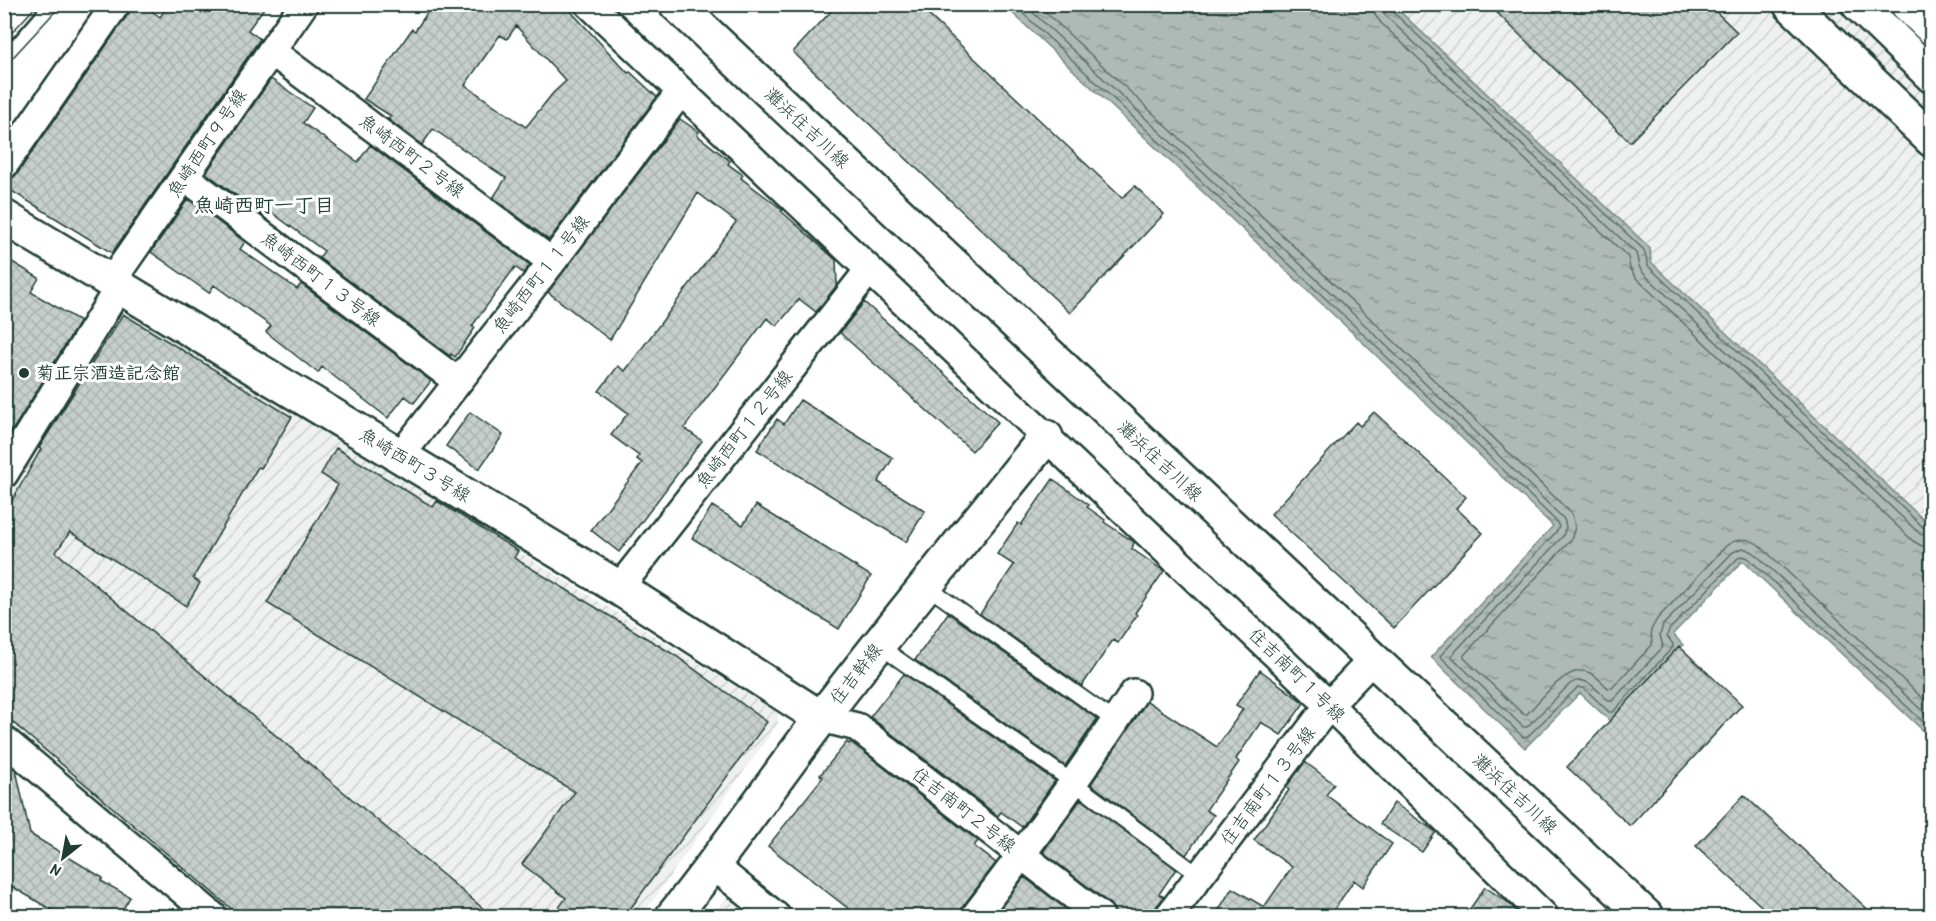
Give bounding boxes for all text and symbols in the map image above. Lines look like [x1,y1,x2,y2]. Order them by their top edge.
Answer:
street label: 灘浜住吉川線 [759,82,855,174]
street label: 魚崎西町９号線 [161,84,252,202]
street label: 魚崎西町２号線 [354,108,470,203]
district label: 魚崎西町一丁目 [194,191,334,218]
street label: 魚崎西町１１号線 [486,209,595,338]
street label: 魚崎西町１３号線 [256,225,386,332]
place label: 菊正宗酒造記念館 [36,360,180,385]
street label: 魚崎西町１２号線 [689,364,798,493]
marker: 菊正宗酒造記念館 [17,366,31,380]
street label: 灘浜住吉川線 [1112,415,1208,507]
street label: 魚崎西町３号線 [355,421,476,508]
street label: 住吉南町１号線 [1243,622,1351,727]
street label: 住吉幹線 [824,638,888,710]
street label: 住吉南町１３号線 [1214,721,1321,851]
street label: 灘浜住吉川線 [1467,748,1563,840]
street label: 住吉南町２号線 [907,761,1022,858]
north arrow [33,828,93,888]
text: N [46,859,65,882]

